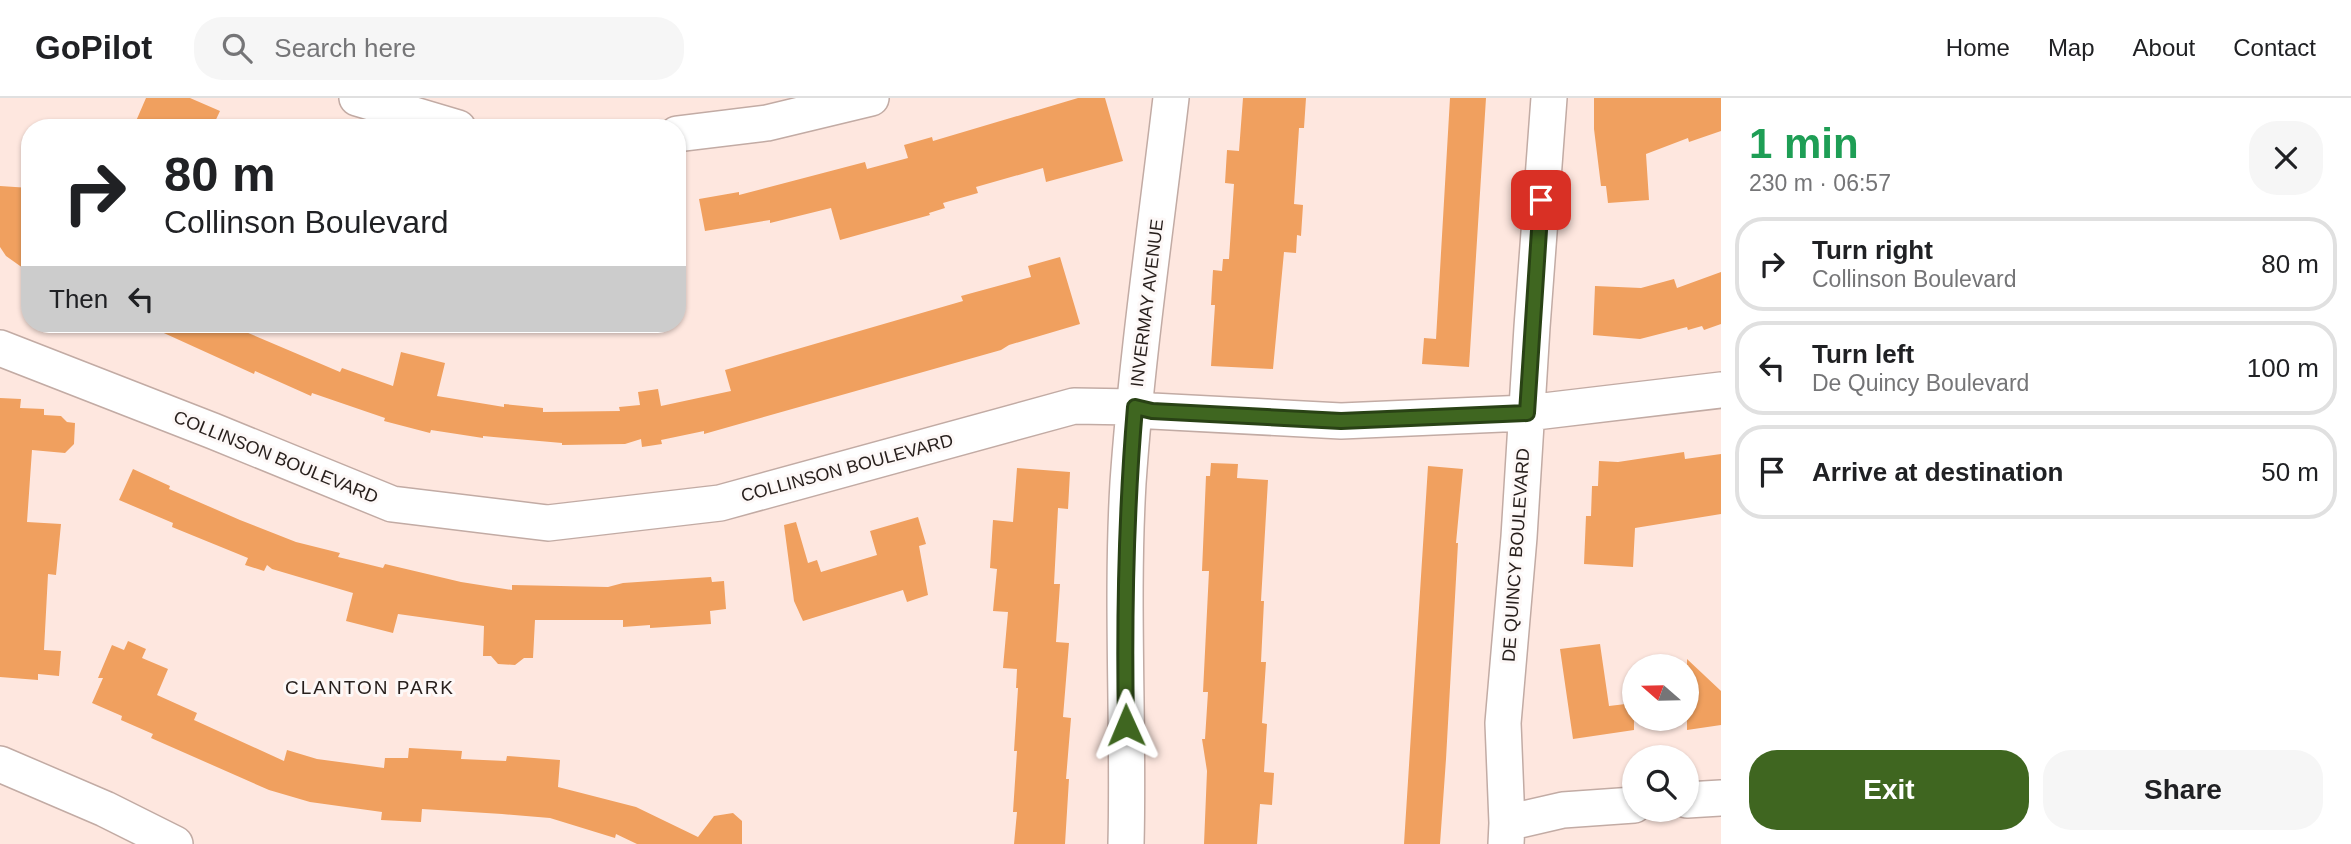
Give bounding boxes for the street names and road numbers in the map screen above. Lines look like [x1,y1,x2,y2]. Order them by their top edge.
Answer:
street label: INVERMAY AVENUE [1127,218,1167,388]
street label: COLLINSON BOULEVARD [171,407,381,507]
street label: COLLINSON BOULEVARD [739,430,955,506]
street label: DE QUINCY BOULEVARD [1499,447,1533,663]

